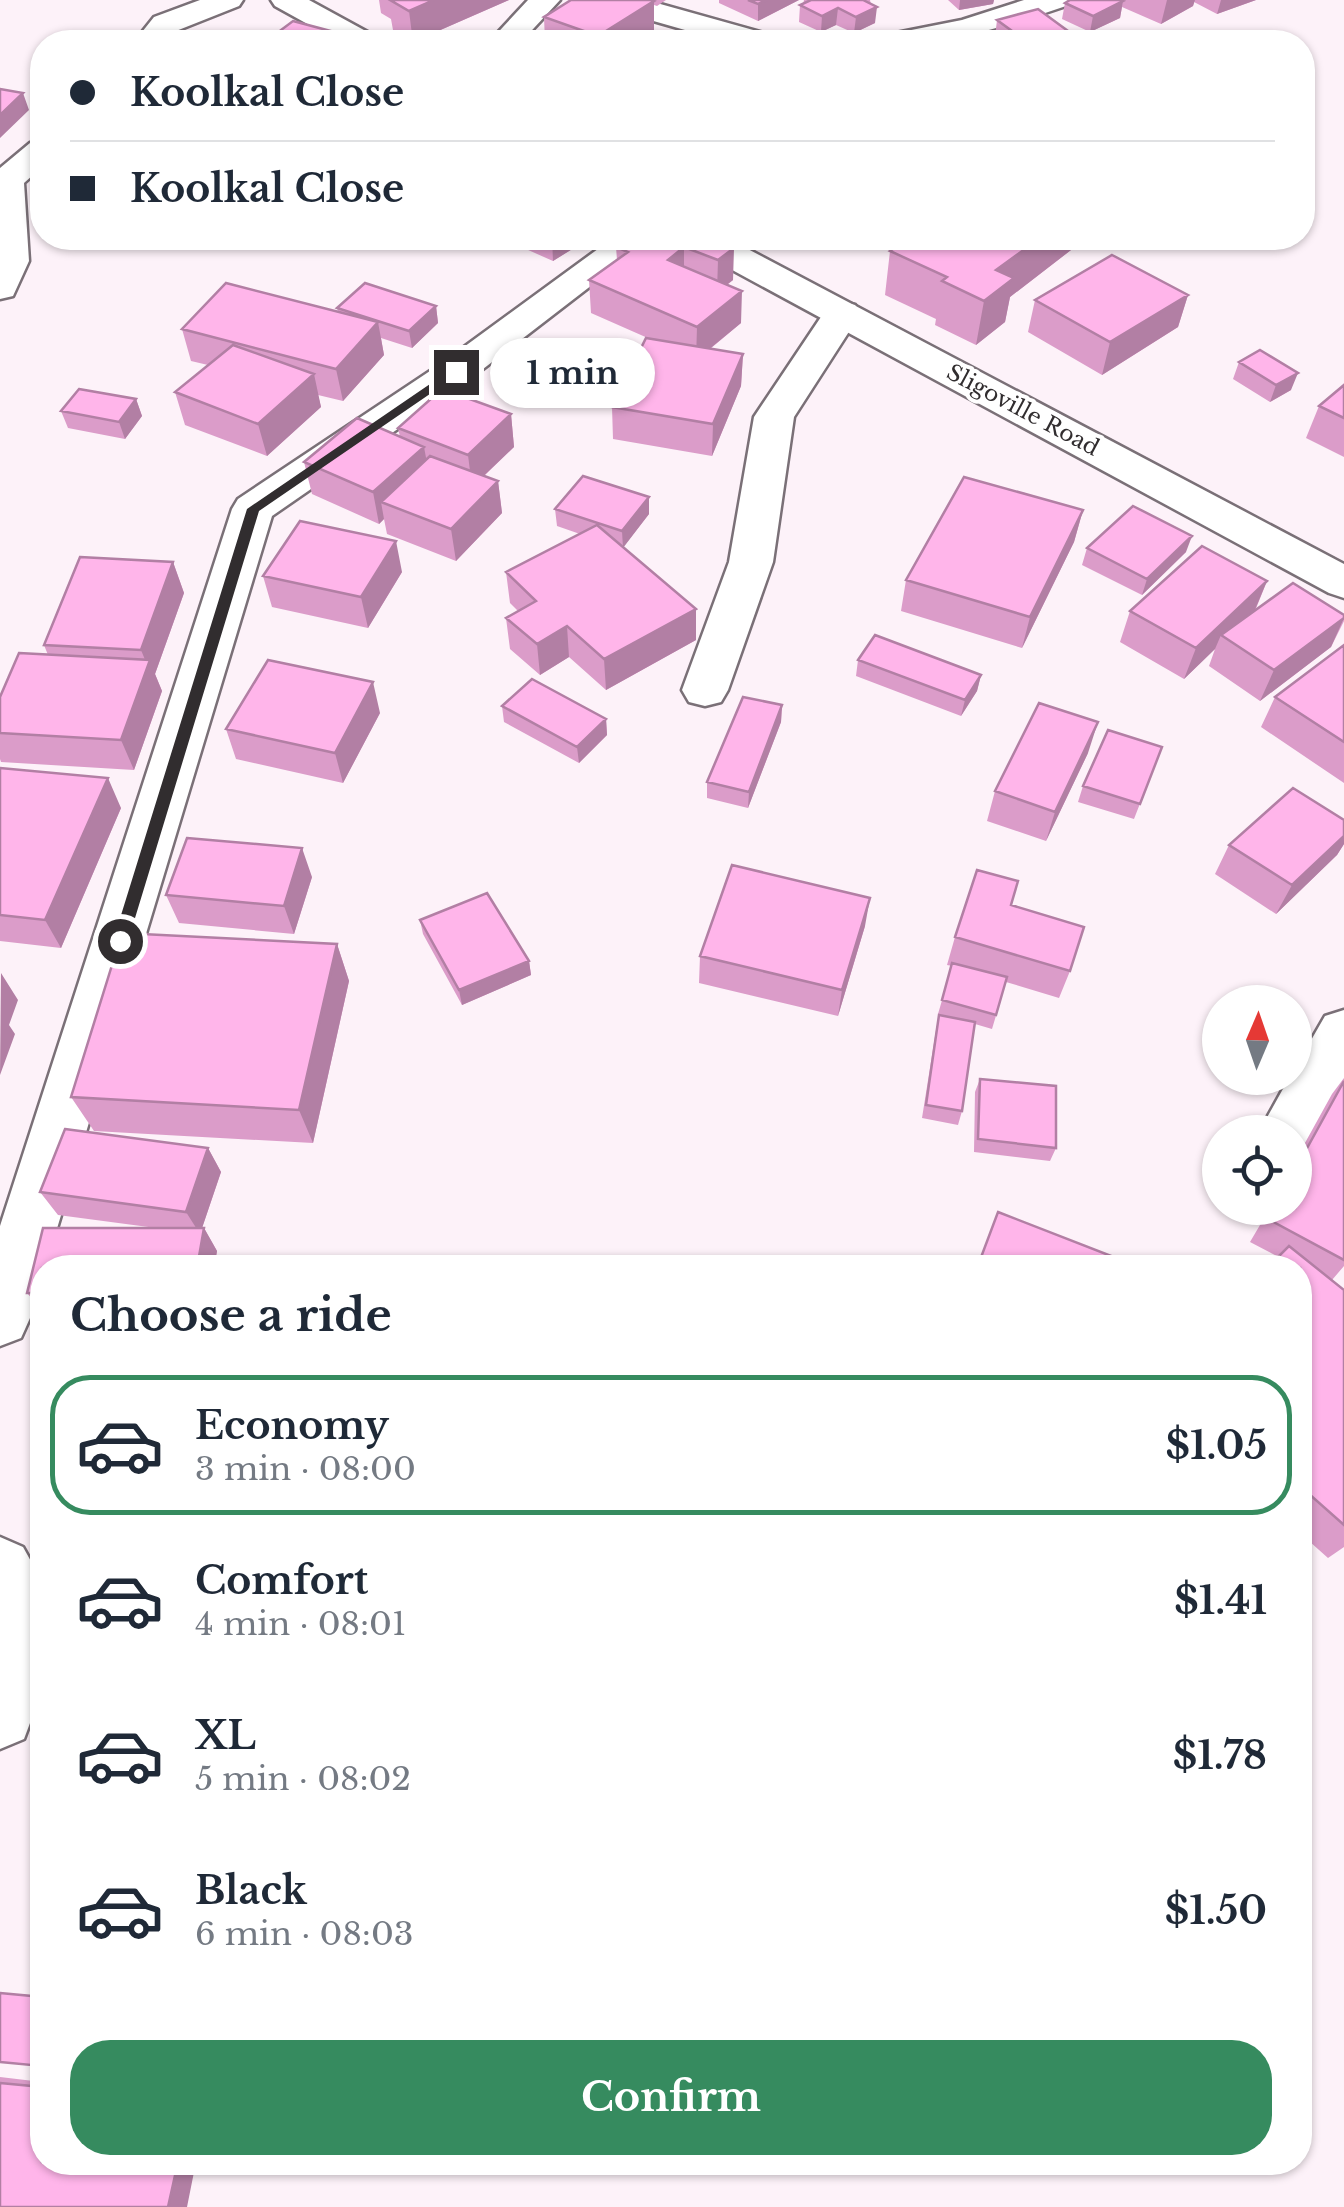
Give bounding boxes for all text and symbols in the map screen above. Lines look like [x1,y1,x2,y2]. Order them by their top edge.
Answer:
text: Koolkal Close [130,69,404,116]
text: Koolkal Close [130,165,404,212]
callout: 1 min [491,337,656,407]
route end [434,350,479,395]
text: 1 min [526,353,619,393]
street label: Sligoville Road [942,359,1104,462]
route start [98,919,143,964]
north arrow [1202,985,1312,1095]
map controls [1202,985,1312,1225]
button: locate [1202,1115,1312,1225]
text: Choose a ride [70,1287,392,1343]
icon: car [75,1400,165,1490]
text: Economy [195,1402,389,1449]
text: $1.05 [1166,1422,1267,1469]
text: 3 min · 08:00 [195,1449,416,1489]
icon: car [75,1555,165,1645]
text: Comfort [195,1557,368,1604]
text: $1.41 [1174,1577,1267,1624]
text: 4 min · 08:01 [195,1604,406,1644]
icon: car [75,1710,165,1800]
text: XL [195,1712,256,1759]
text: $1.78 [1173,1732,1267,1779]
text: 5 min · 08:02 [195,1759,411,1799]
icon: car [75,1865,165,1955]
text: Black [195,1867,307,1914]
text: $1.50 [1165,1887,1267,1934]
text: 6 min · 08:03 [195,1914,413,1954]
button: Confirm [70,2040,1272,2155]

